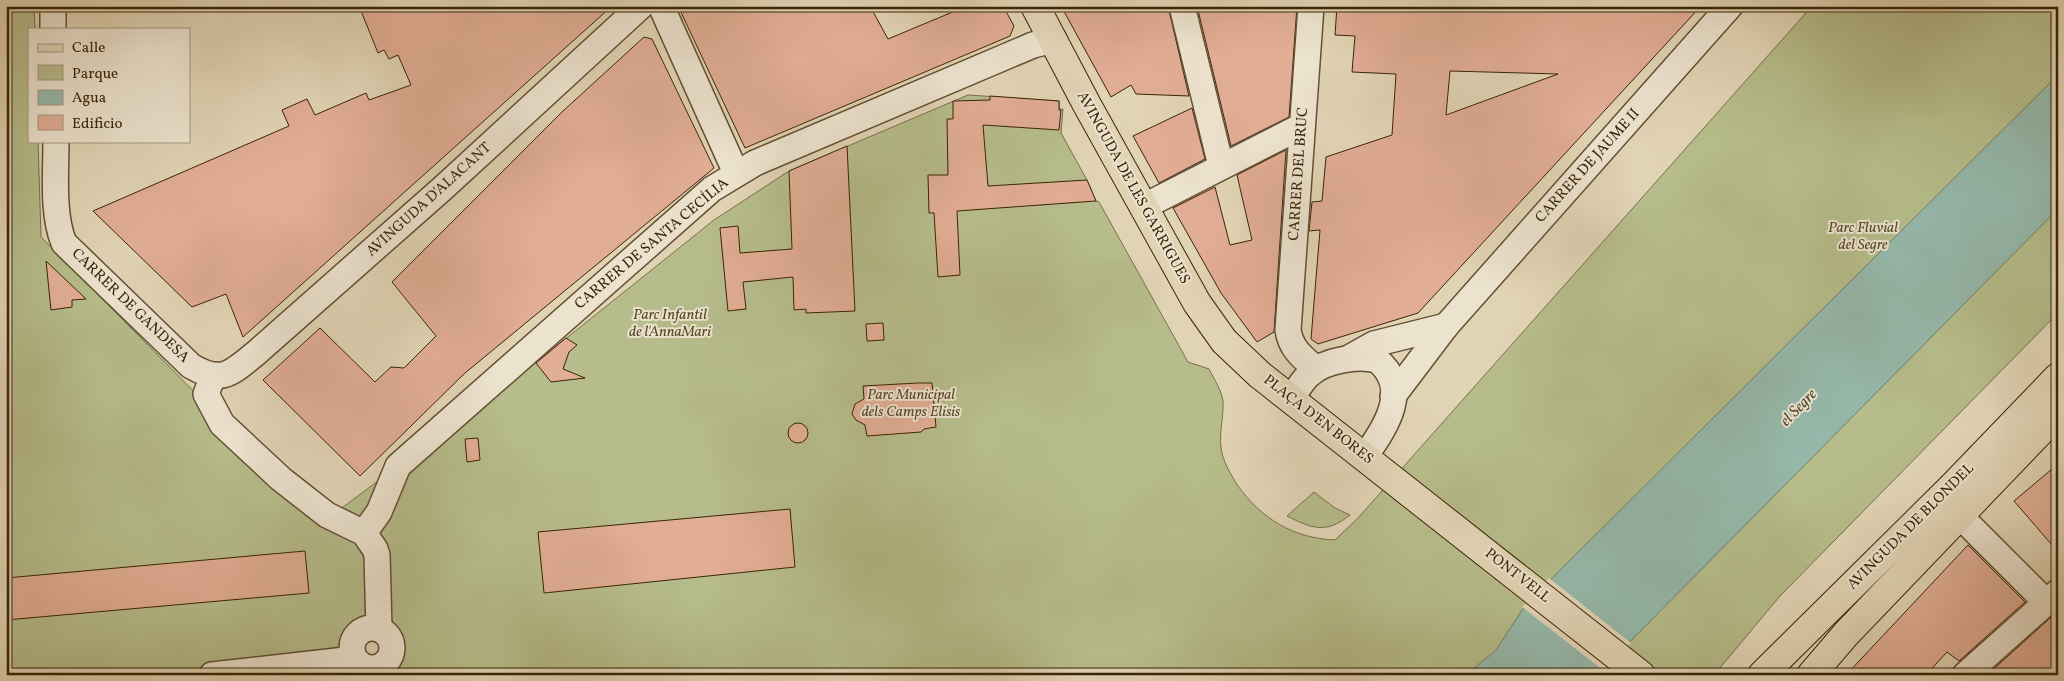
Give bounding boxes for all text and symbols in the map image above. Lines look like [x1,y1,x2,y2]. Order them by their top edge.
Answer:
legend [28,28,190,142]
text: Calle [72,38,105,59]
text: Parque [72,64,118,85]
text: Agua [72,88,106,109]
street label: AVINGUDA DE LES GARRIGUES [1071,88,1195,288]
street label: CARRER DE JAUME II [1531,104,1645,228]
street label: CARRER DEL BRUC [1284,106,1314,241]
text: Edificio [72,114,123,135]
street label: AVINGUDA D'ALACANT [362,138,496,262]
street label: CARRER DE SANTA CECÍLIA [570,173,734,315]
park label: Parc Fluvial del Segre [1828,218,1898,256]
street label: CARRER DE GANDESA [66,244,194,368]
park label: Parc Infantil de l'AnnaMari [629,305,711,343]
street label: PLAÇA D'EN BORES [1258,370,1378,470]
water label: el Segre [1776,384,1822,432]
park label: Parc Municipal dels Camps Elisis [862,385,961,423]
street label: AVINGUDA DE BLONDEL [1843,459,1979,595]
street label: PONT VELL [1480,544,1555,609]

